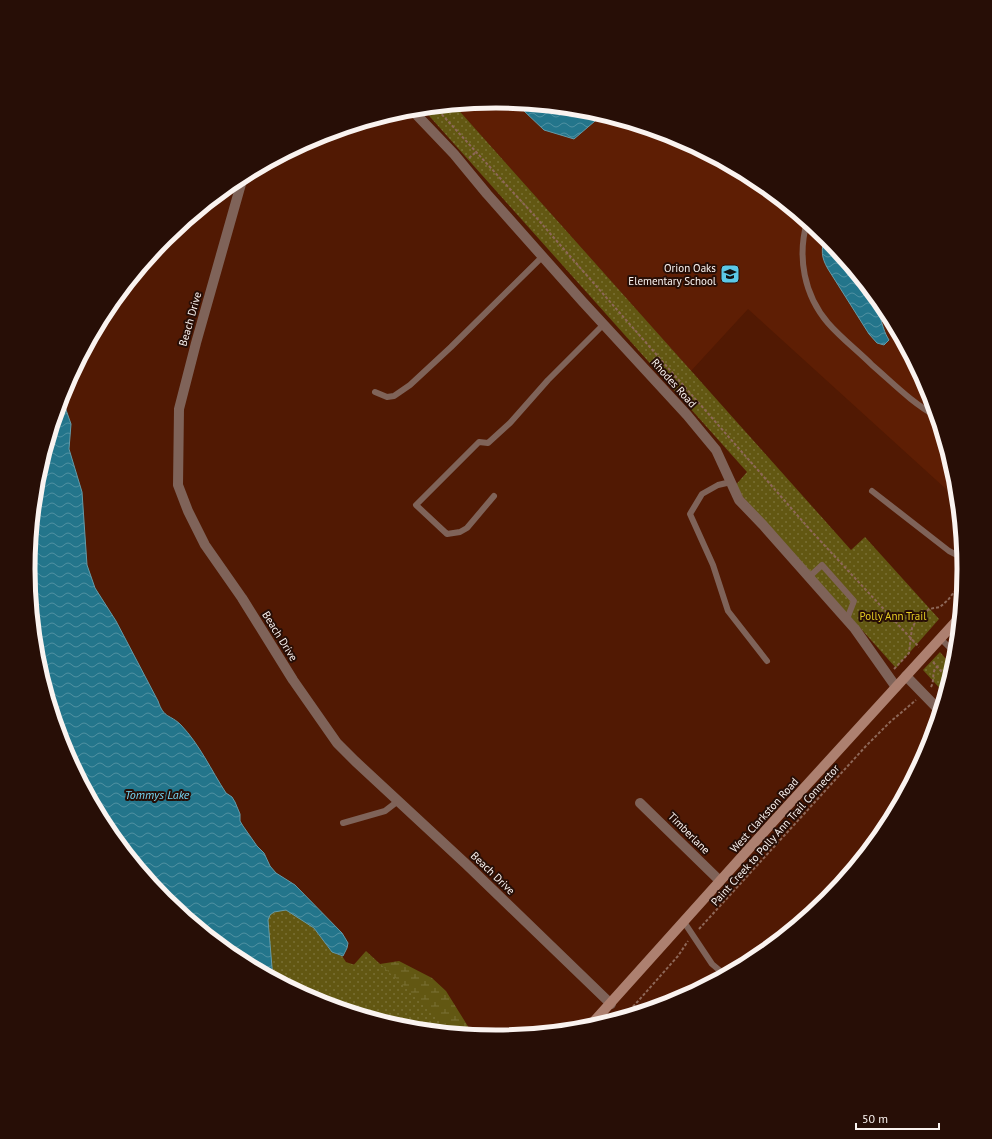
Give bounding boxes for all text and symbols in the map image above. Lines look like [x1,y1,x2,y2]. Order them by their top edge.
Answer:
place label: Orion Oaks Elementary School [628,261,717,288]
school or university icon: Orion Oaks Elementary School [719,263,741,285]
street label: Beach Drive [176,290,205,348]
street label: Rhodes Road [648,356,700,410]
street label: Beach Drive [259,609,301,664]
park label: Polly Ann Trail [860,609,927,623]
street label: Paint Creek to Polly Ann Trail Connector [708,761,842,909]
street label: West Clarkston Road [727,775,801,855]
water label: Tommys Lake [125,787,190,802]
street label: Timberlane [665,809,713,857]
street label: Beach Drive [468,848,518,898]
scale bar [856,1105,939,1131]
text: 50 m [862,1111,888,1126]

